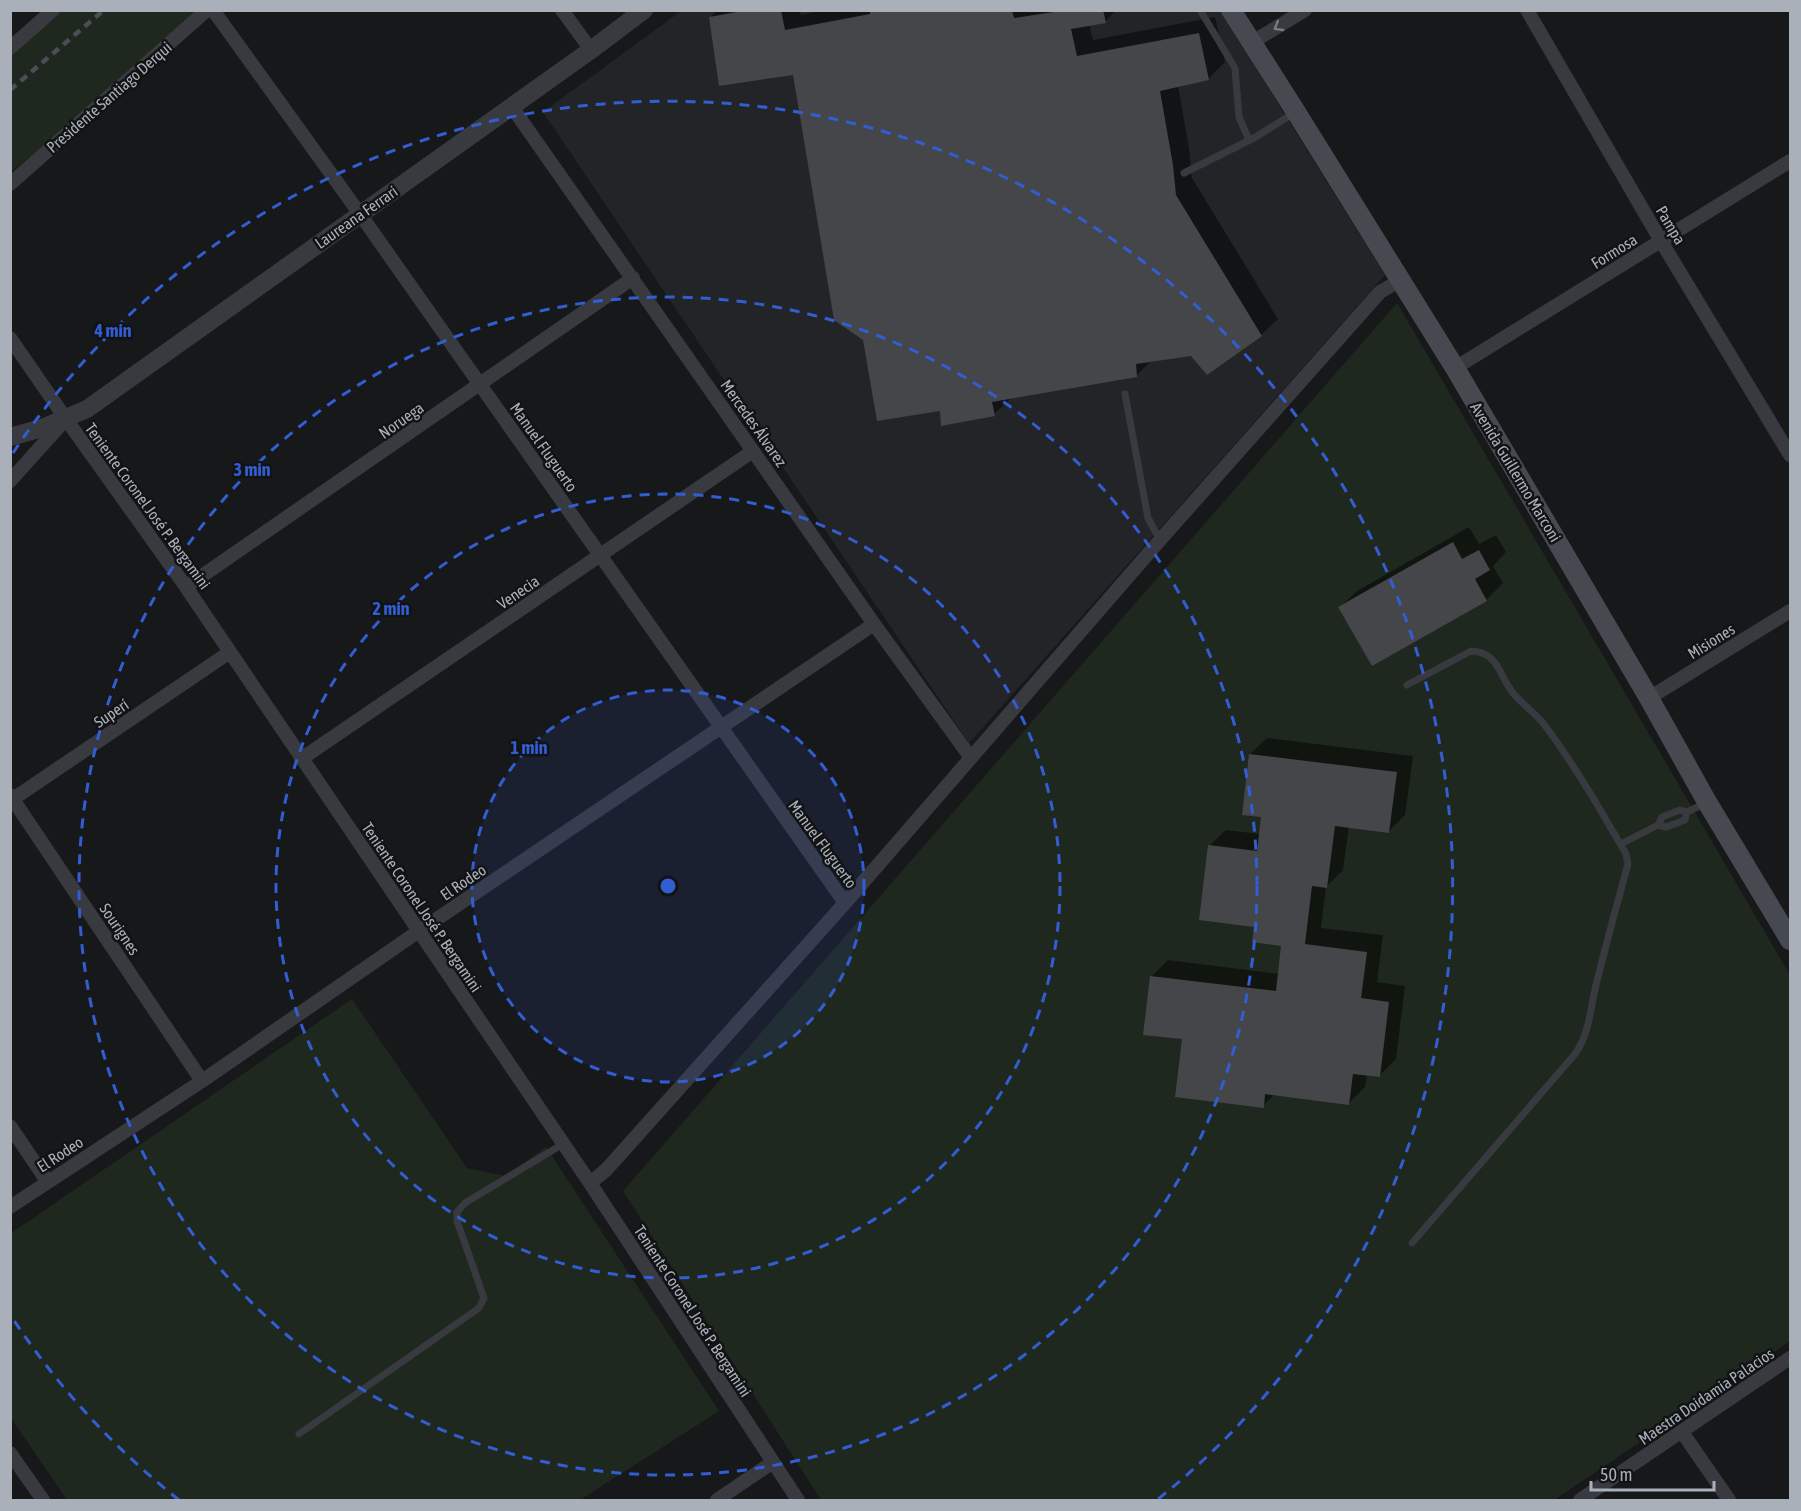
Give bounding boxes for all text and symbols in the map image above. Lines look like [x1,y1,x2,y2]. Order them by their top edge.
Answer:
one-way arrow [1274,19,1284,31]
street label: Presidente Santiago Derqui [43,38,176,157]
street label: Laureana Ferrari [311,182,401,252]
street label: Pampa [1652,203,1689,248]
street label: Formosa [1588,230,1640,272]
text: 4 min [94,320,132,341]
street label: Mercedes Álvarez [717,376,791,470]
street label: Noruega [375,398,427,443]
street label: Manuel Fluguerto [506,399,581,495]
street label: Avenida Guillermo Marconi [1467,399,1565,545]
street label: Teniente Coronel José P. Bergamini [81,420,214,593]
text: 3 min [234,459,271,480]
street label: Venecia [494,572,542,612]
text: 2 min [373,598,410,619]
street label: Misiones [1684,619,1738,662]
street label: Superí [90,695,132,732]
text: 1 min [511,737,548,758]
street label: Manuel Fluguerto [784,797,861,892]
street label: Teniente Coronel José P. Bergamini [358,819,486,996]
street label: El Rodeo [437,860,489,904]
centre of rings [658,876,678,896]
street label: Sourignes [96,900,144,959]
street label: El Rodeo [34,1133,86,1175]
street label: Teniente Coronel José P. Bergamini [630,1222,755,1401]
street label: Maestra Doidamia Palacios [1635,1344,1777,1448]
scale bar [1591,1454,1714,1492]
text: 50 m [1600,1464,1632,1485]

